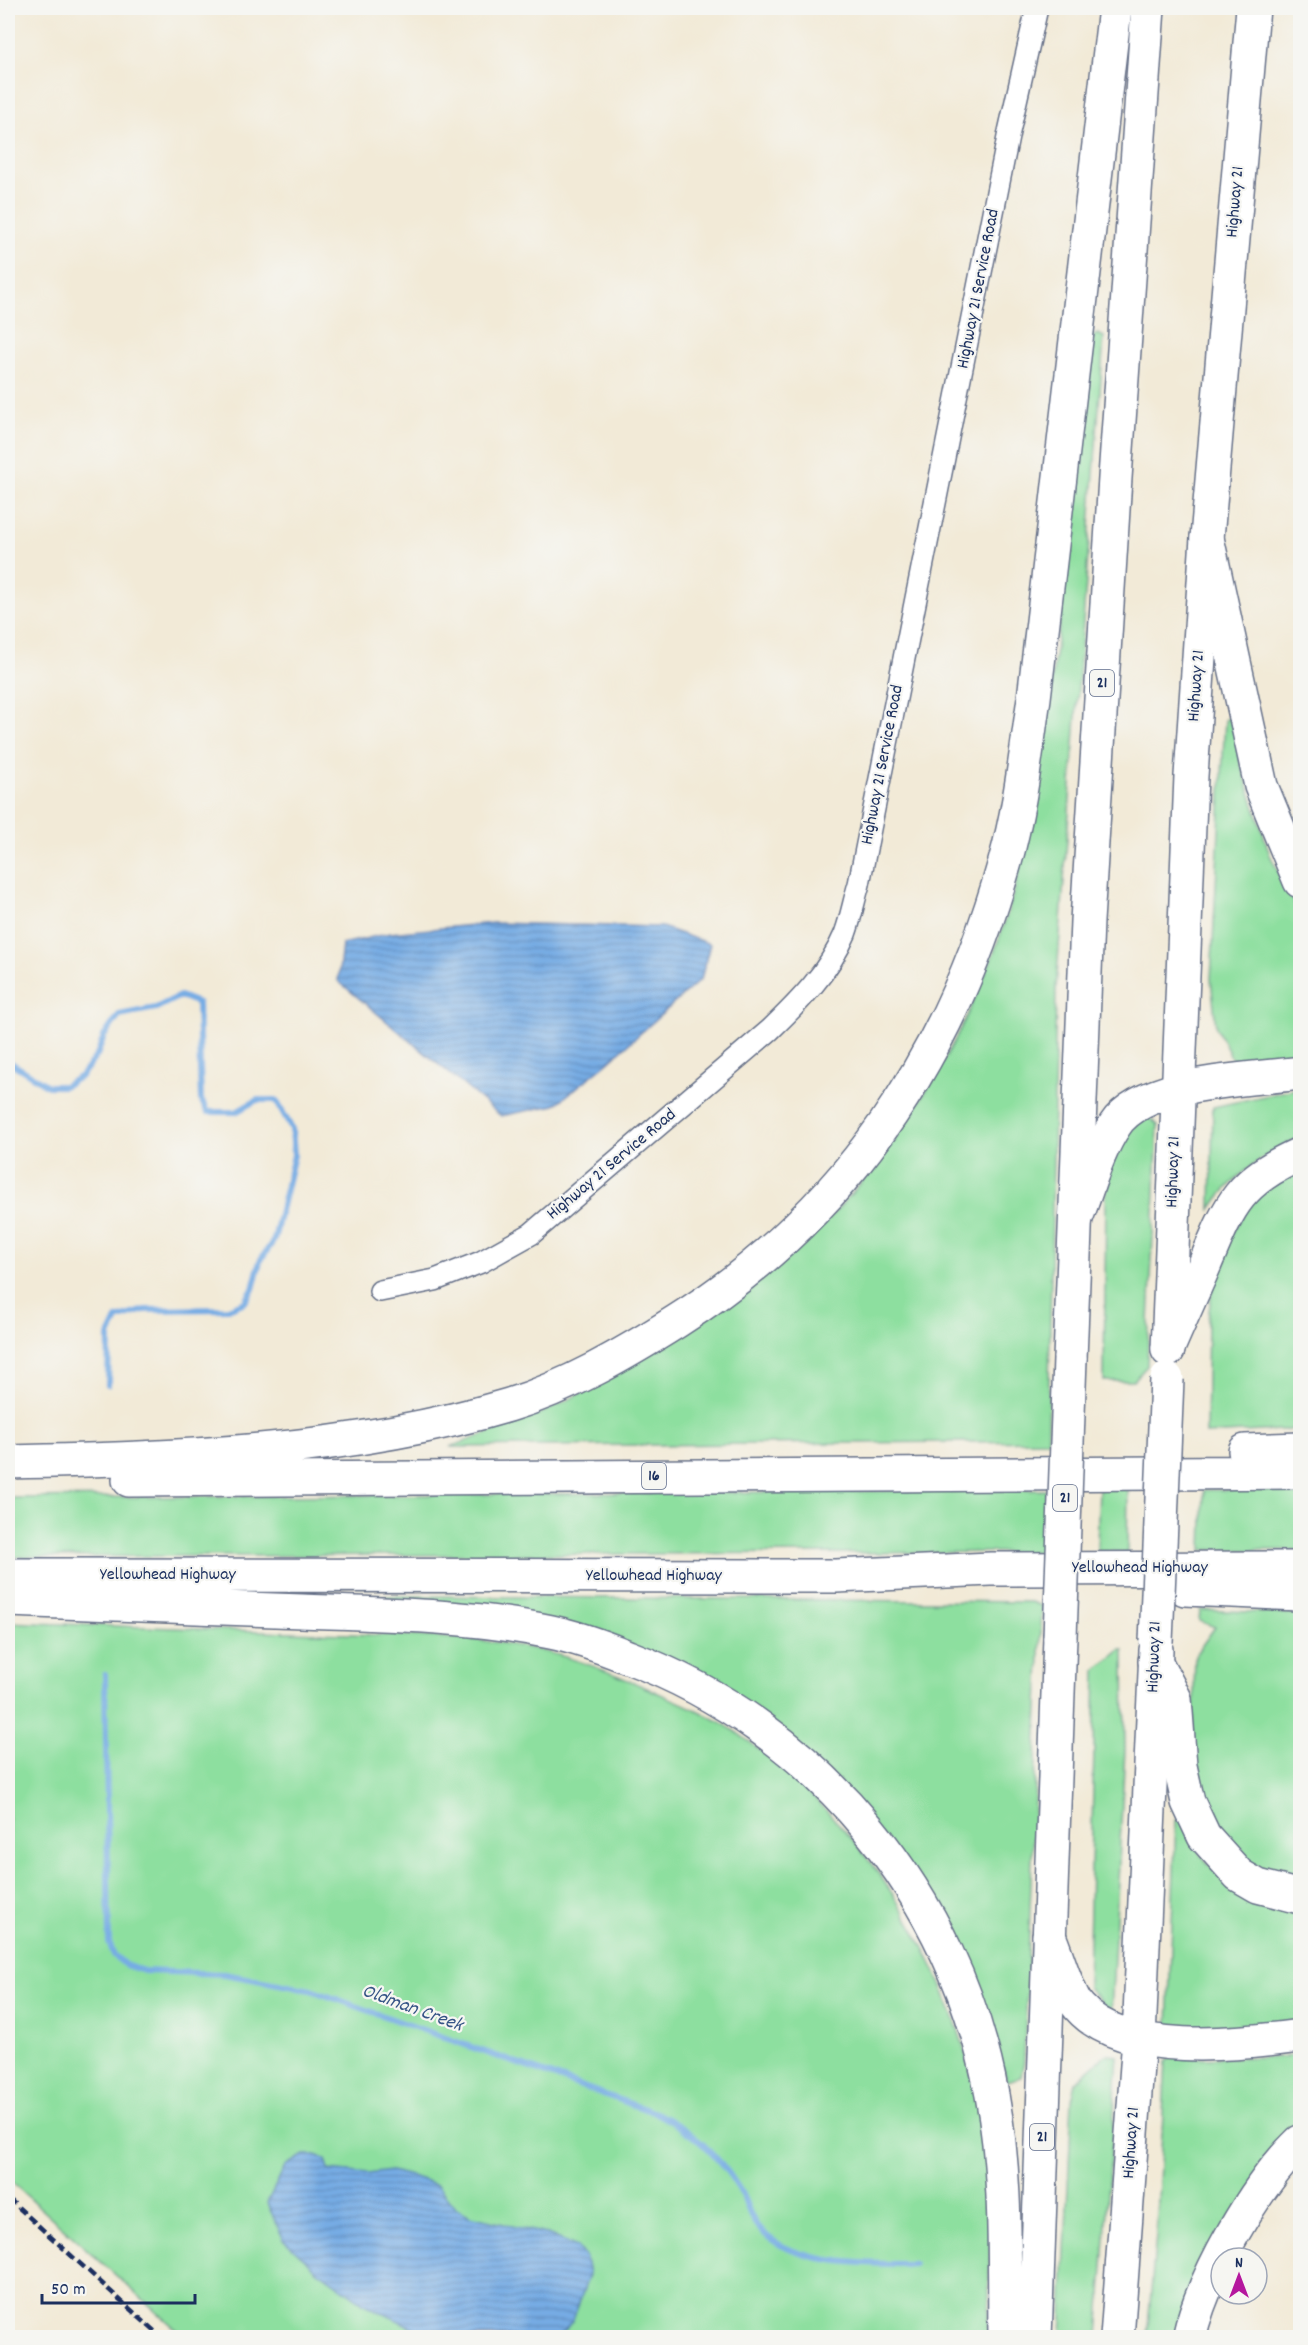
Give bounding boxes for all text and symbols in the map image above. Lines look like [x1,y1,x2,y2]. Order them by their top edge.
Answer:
street label: Highway 21 [1220,165,1252,239]
street label: Highway 21 Service Road [951,207,1007,371]
street label: Highway 21 [1182,649,1212,723]
road number: 21 [1090,670,1114,696]
street label: Highway 21 Service Road [855,683,911,847]
street label: Highway 21 Service Road [542,1103,682,1227]
street label: Highway 21 [1160,1136,1188,1208]
road number: 16 [642,1463,666,1489]
road number: 21 [1053,1485,1077,1511]
street label: Yellowhead Highway [1072,1556,1209,1581]
street label: Yellowhead Highway [100,1563,237,1588]
street label: Yellowhead Highway [586,1564,723,1589]
street label: Highway 21 [1141,1621,1169,1693]
water label: Oldman Creek [358,1978,468,2041]
street label: Highway 21 [1117,2106,1147,2180]
road number: 21 [1030,2124,1054,2150]
north arrow [1209,2246,1269,2306]
text: N [1235,2252,1243,2275]
scale bar [42,2267,195,2305]
text: 50 m [51,2278,86,2303]

